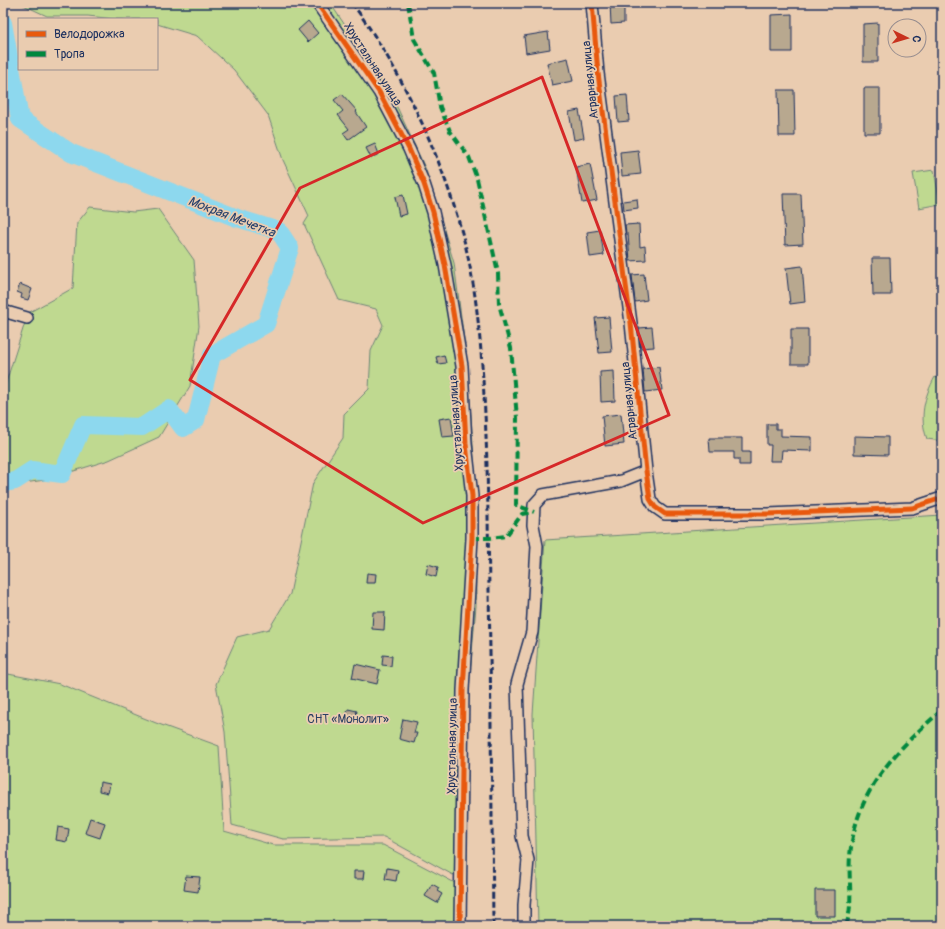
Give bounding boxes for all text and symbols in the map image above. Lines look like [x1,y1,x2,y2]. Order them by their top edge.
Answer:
legend [18,18,158,70]
north arrow [887,18,927,58]
street label: Хрустальная улица [340,20,405,109]
text: Велодорожка [54,27,125,42]
text: С [910,35,923,43]
street label: Аграрная улица [579,40,602,120]
text: Тропа [54,47,85,62]
water label: Мокрая Мечетка [186,193,278,241]
street label: Аграрная улица [618,361,641,441]
street label: Хрустальная улица [446,374,467,471]
street label: Хрустальная улица [444,697,461,794]
park label: СНТ «Монолит» [307,712,389,727]

